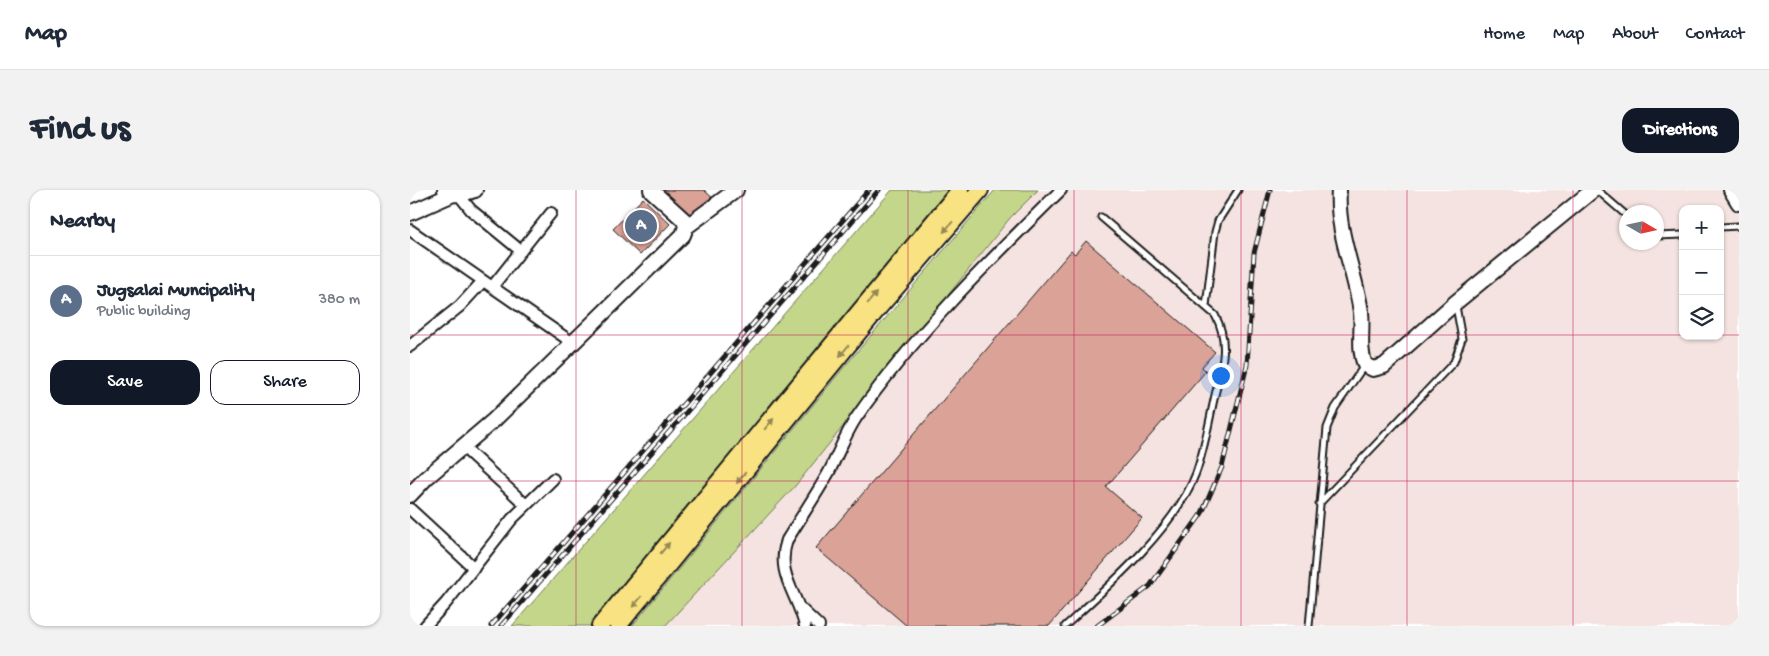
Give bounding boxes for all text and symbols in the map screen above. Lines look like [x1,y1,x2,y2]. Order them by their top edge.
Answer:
text: Map [25,20,67,49]
text: Home [1483,24,1525,45]
text: Map [1553,24,1584,45]
text: About [1612,24,1658,45]
text: Contact [1686,24,1744,45]
button: Directions [1622,108,1739,153]
text: Find us [30,110,130,151]
north arrow [1619,205,1664,250]
map controls [1679,205,1724,340]
button: + [1679,205,1724,250]
pin: A [625,207,657,245]
text: Nearby [50,210,115,235]
one-way arrow [943,220,954,233]
button: − [1679,250,1724,295]
text: Jugsalai Muncipality [97,280,255,303]
text: A [61,291,71,310]
text: 380 m [319,291,360,310]
one-way arrow [866,291,877,304]
button: layers [1679,295,1724,340]
text: Public building [97,303,191,322]
one-way arrow [838,344,849,357]
button: Save [50,360,200,405]
button: Share [210,360,360,405]
your location [1208,363,1234,389]
one-way arrow [764,417,775,430]
one-way arrow [736,471,747,484]
one-way arrow [660,542,671,555]
one-way arrow [632,596,643,609]

